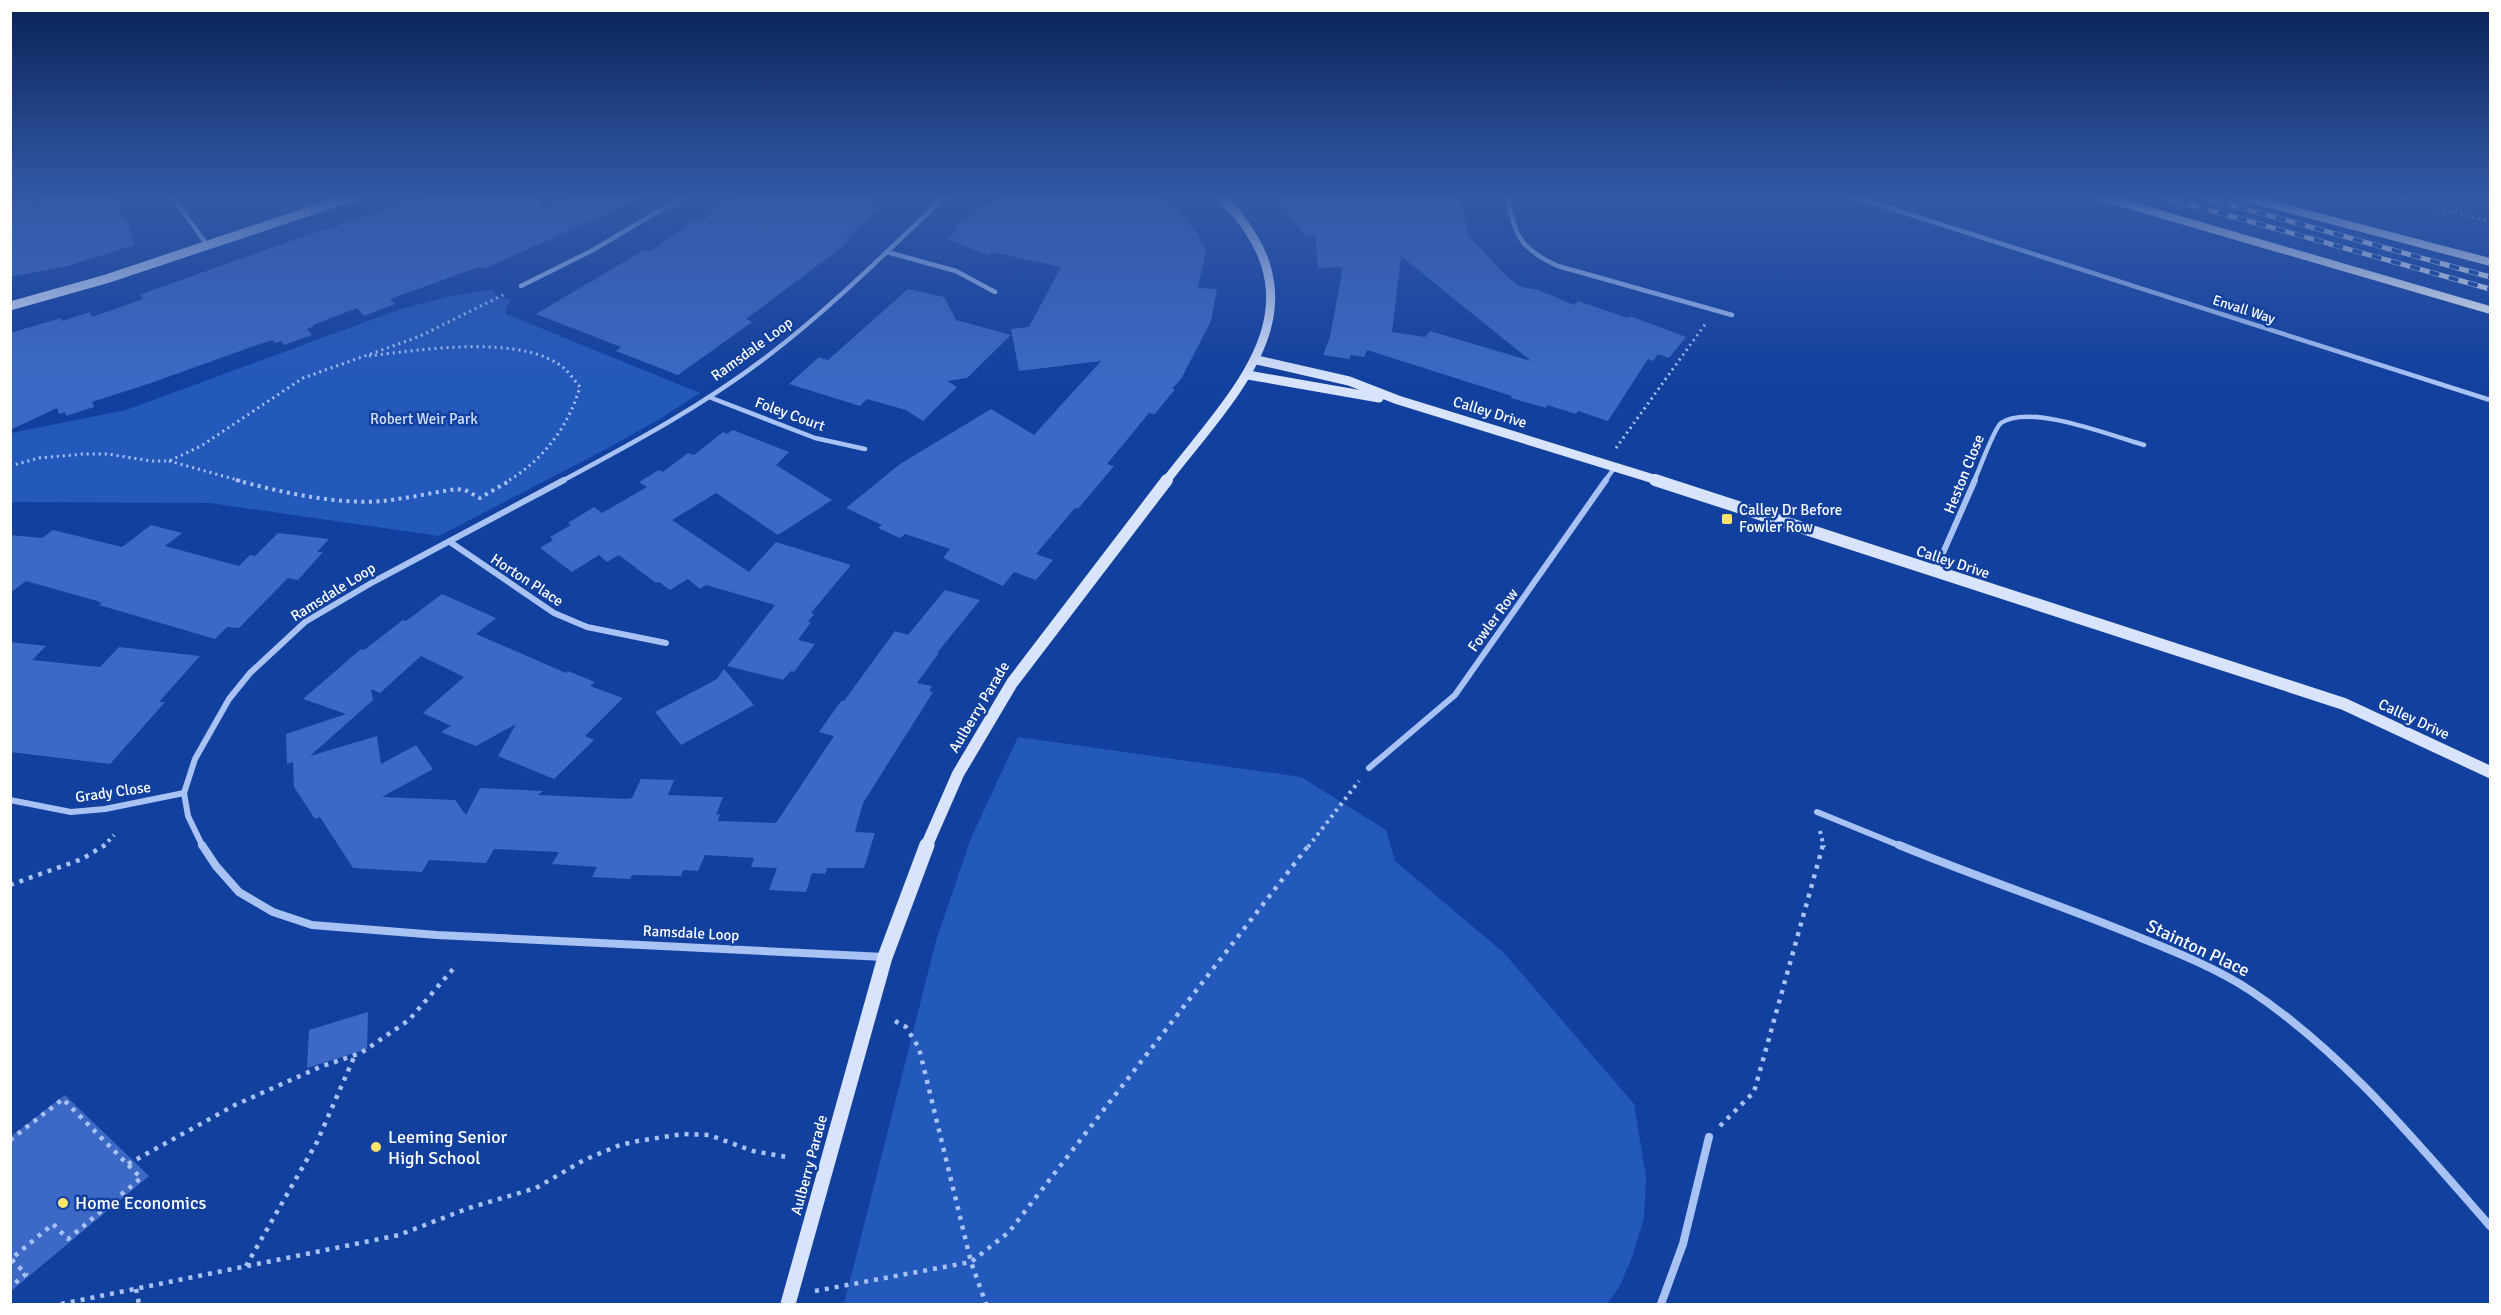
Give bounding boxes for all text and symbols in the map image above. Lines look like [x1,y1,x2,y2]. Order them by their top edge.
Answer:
street label: Envall Way [2210,291,2278,328]
street label: Ramsdale Loop [708,313,796,385]
street label: Calley Drive [1451,392,1529,432]
street label: Foley Court [753,393,827,435]
park label: Robert Weir Park [370,410,478,428]
street label: Heston Close [1940,432,1988,516]
place label: Calley Dr Before Fowler Row [1739,501,1842,536]
marker: Calley Dr Before Fowler Row [1720,512,1734,526]
street label: Calley Drive [1914,542,1992,582]
street label: Horton Place [487,550,567,610]
street label: Ramsdale Loop [287,559,379,625]
street label: Fowler Row [1464,585,1522,655]
street label: Aulberry Parade [945,658,1013,756]
street label: Calley Drive [2376,695,2452,743]
street label: Grady Close [74,778,152,806]
street label: Stainton Place [2143,914,2253,982]
street label: Ramsdale Loop [642,921,740,945]
street label: Aulberry Parade [787,1113,831,1217]
place label: Leeming Senior High School [388,1126,508,1169]
marker: Leeming Senior High School [369,1140,383,1154]
place label: Home Economics [75,1192,206,1214]
marker: Home Economics [56,1196,70,1210]

